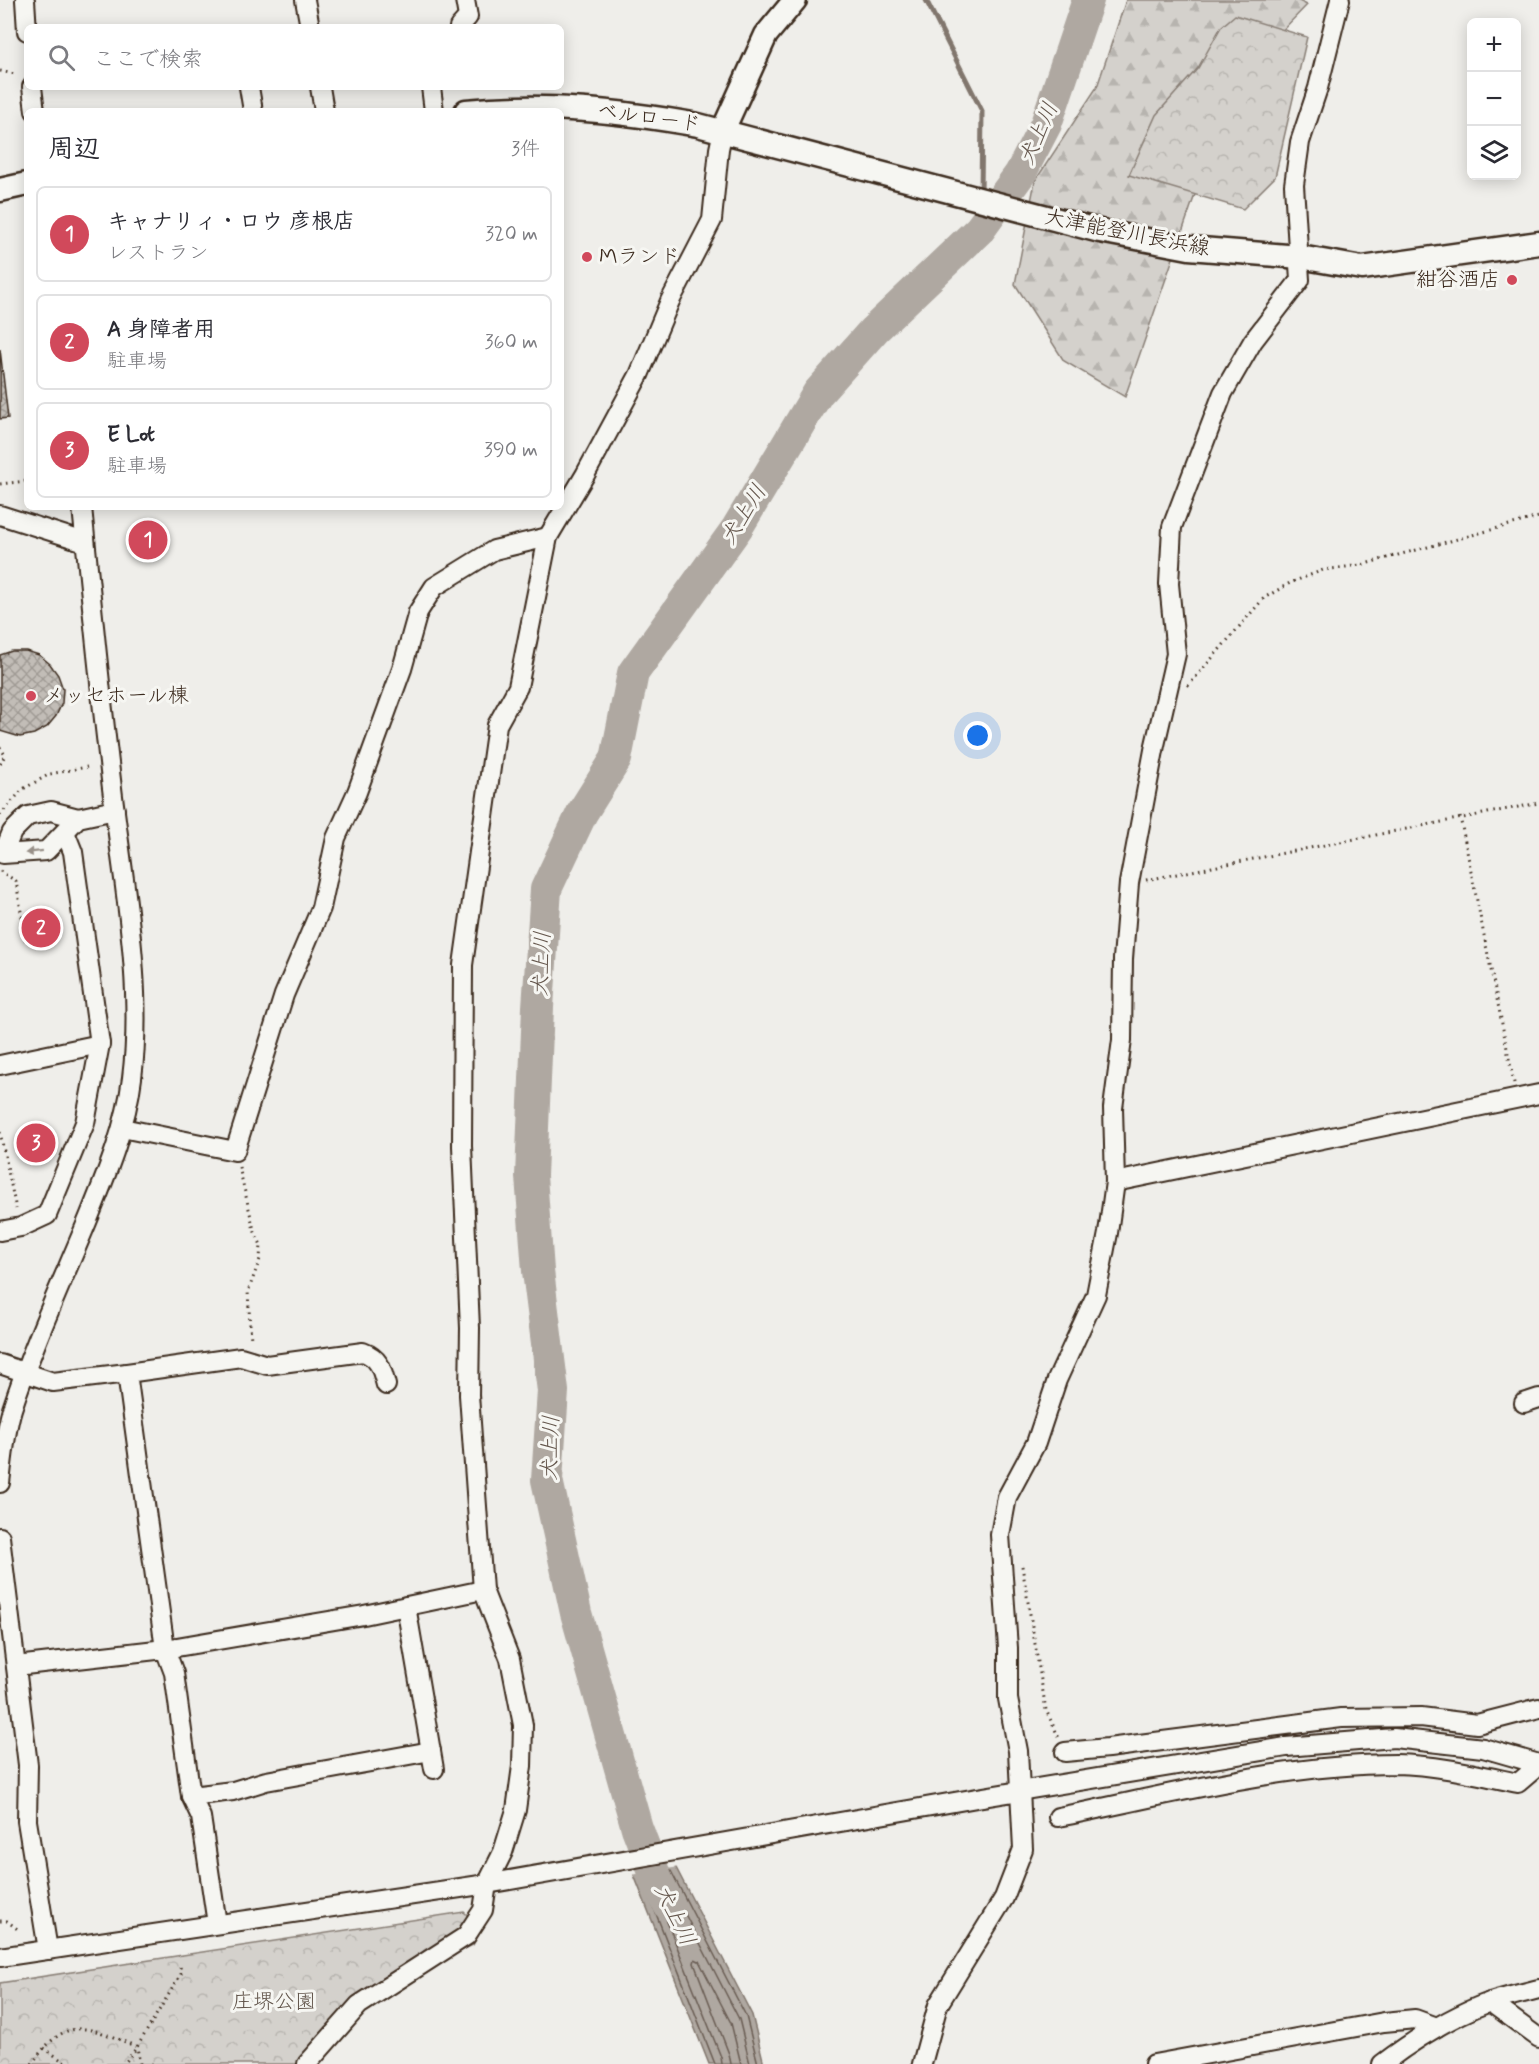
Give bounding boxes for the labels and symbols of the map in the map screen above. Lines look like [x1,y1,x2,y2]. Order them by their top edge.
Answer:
street label: ベルロード [595,97,703,139]
water label: 犬上川 [1013,98,1065,170]
street label: 大津能登川長浜線 [1042,203,1212,263]
place label: Mランド [599,243,680,271]
marker: Mランド [580,250,594,264]
place label: 紺谷酒店 [1416,266,1500,294]
marker: 紺谷酒店 [1505,273,1519,287]
water label: 犬上川 [715,480,773,550]
pin: 1 [128,518,168,562]
place label: メッセホール棟 [43,682,189,710]
marker: メッセホール棟 [24,689,38,703]
your location [963,721,992,750]
one-way arrow [24,848,43,857]
pin: 2 [22,906,60,950]
water label: 犬上川 [526,930,558,998]
pin: 3 [16,1120,56,1166]
water label: 犬上川 [536,1415,566,1481]
water label: 犬上川 [647,1879,701,1951]
park label: 庄堺公園 [232,1988,316,2016]

